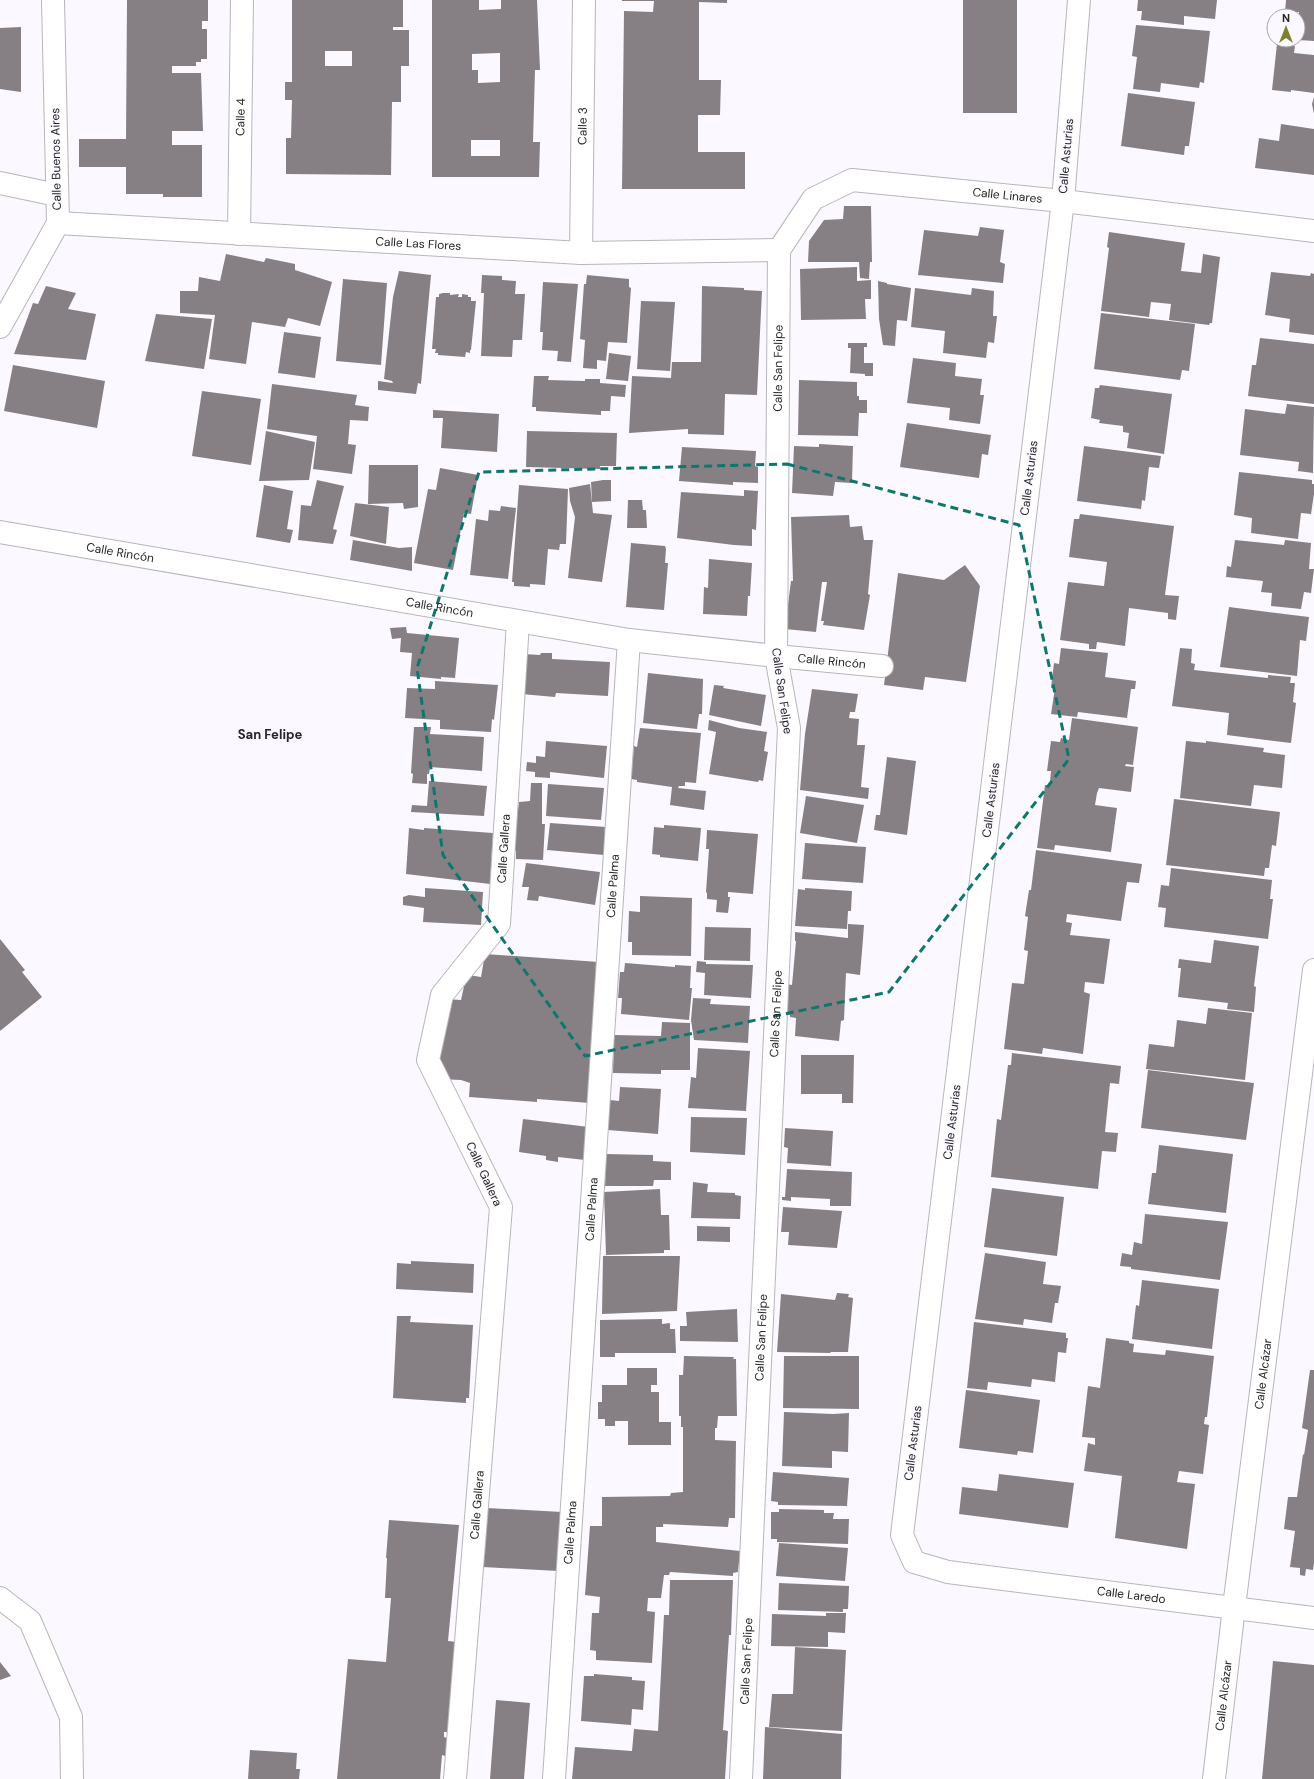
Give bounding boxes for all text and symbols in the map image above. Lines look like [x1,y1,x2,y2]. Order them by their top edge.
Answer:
north arrow [1266,8,1306,48]
text: N [1282,11,1290,25]
street label: Calle 4 [232,98,249,136]
street label: Calle 3 [574,107,591,145]
street label: Calle Buenos Aires [47,108,65,210]
street label: Calle Asturias [1055,118,1077,194]
street label: Calle Linares [972,184,1043,207]
street label: Calle Las Flores [375,233,462,254]
street label: Calle San Felipe [770,325,786,412]
street label: Calle Asturias [1016,439,1042,517]
street label: Calle Rincón [85,539,155,566]
street label: Calle Rincón [405,594,475,621]
street label: Calle San Felipe [768,647,796,735]
street label: Calle Rincón [797,650,867,672]
district label: San Felipe [238,726,302,743]
street label: Calle Asturias [978,761,1004,839]
street label: Calle Gallera [494,814,514,884]
street label: Calle Palma [603,854,623,918]
street label: Calle San Felipe [766,970,786,1058]
street label: Calle Asturias [939,1083,965,1161]
street label: Calle Gallera [462,1139,506,1209]
street label: Calle Palma [581,1177,602,1242]
street label: Calle San Felipe [751,1293,771,1381]
street label: Calle Alcázar [1251,1337,1276,1410]
street label: Calle Asturias [900,1404,926,1482]
street label: Calle Gallera [466,1470,488,1540]
street label: Calle Palma [560,1500,580,1565]
street label: Calle Laredo [1096,1583,1167,1607]
street label: Calle San Felipe [736,1617,756,1705]
street label: Calle Alcázar [1212,1659,1236,1732]

